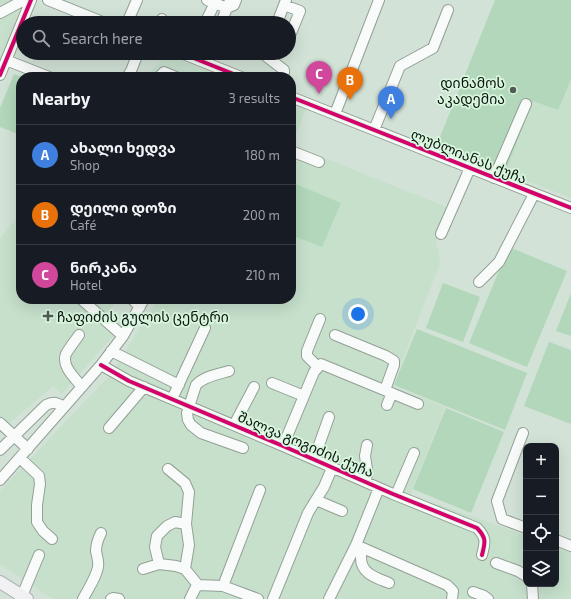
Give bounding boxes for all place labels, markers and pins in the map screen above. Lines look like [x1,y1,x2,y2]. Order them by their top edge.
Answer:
pin: C [306,61,332,94]
pin: B [337,67,363,100]
place label: დინამოს აკადემია [437,74,505,108]
marker: დინამოს აკადემია [508,85,518,95]
pin: A [378,86,404,119]
place label: ჩაფიძის გულის ცენტრი [57,308,229,326]
marker: ჩაფიძის გულის ცენტრი [42,310,54,322]

